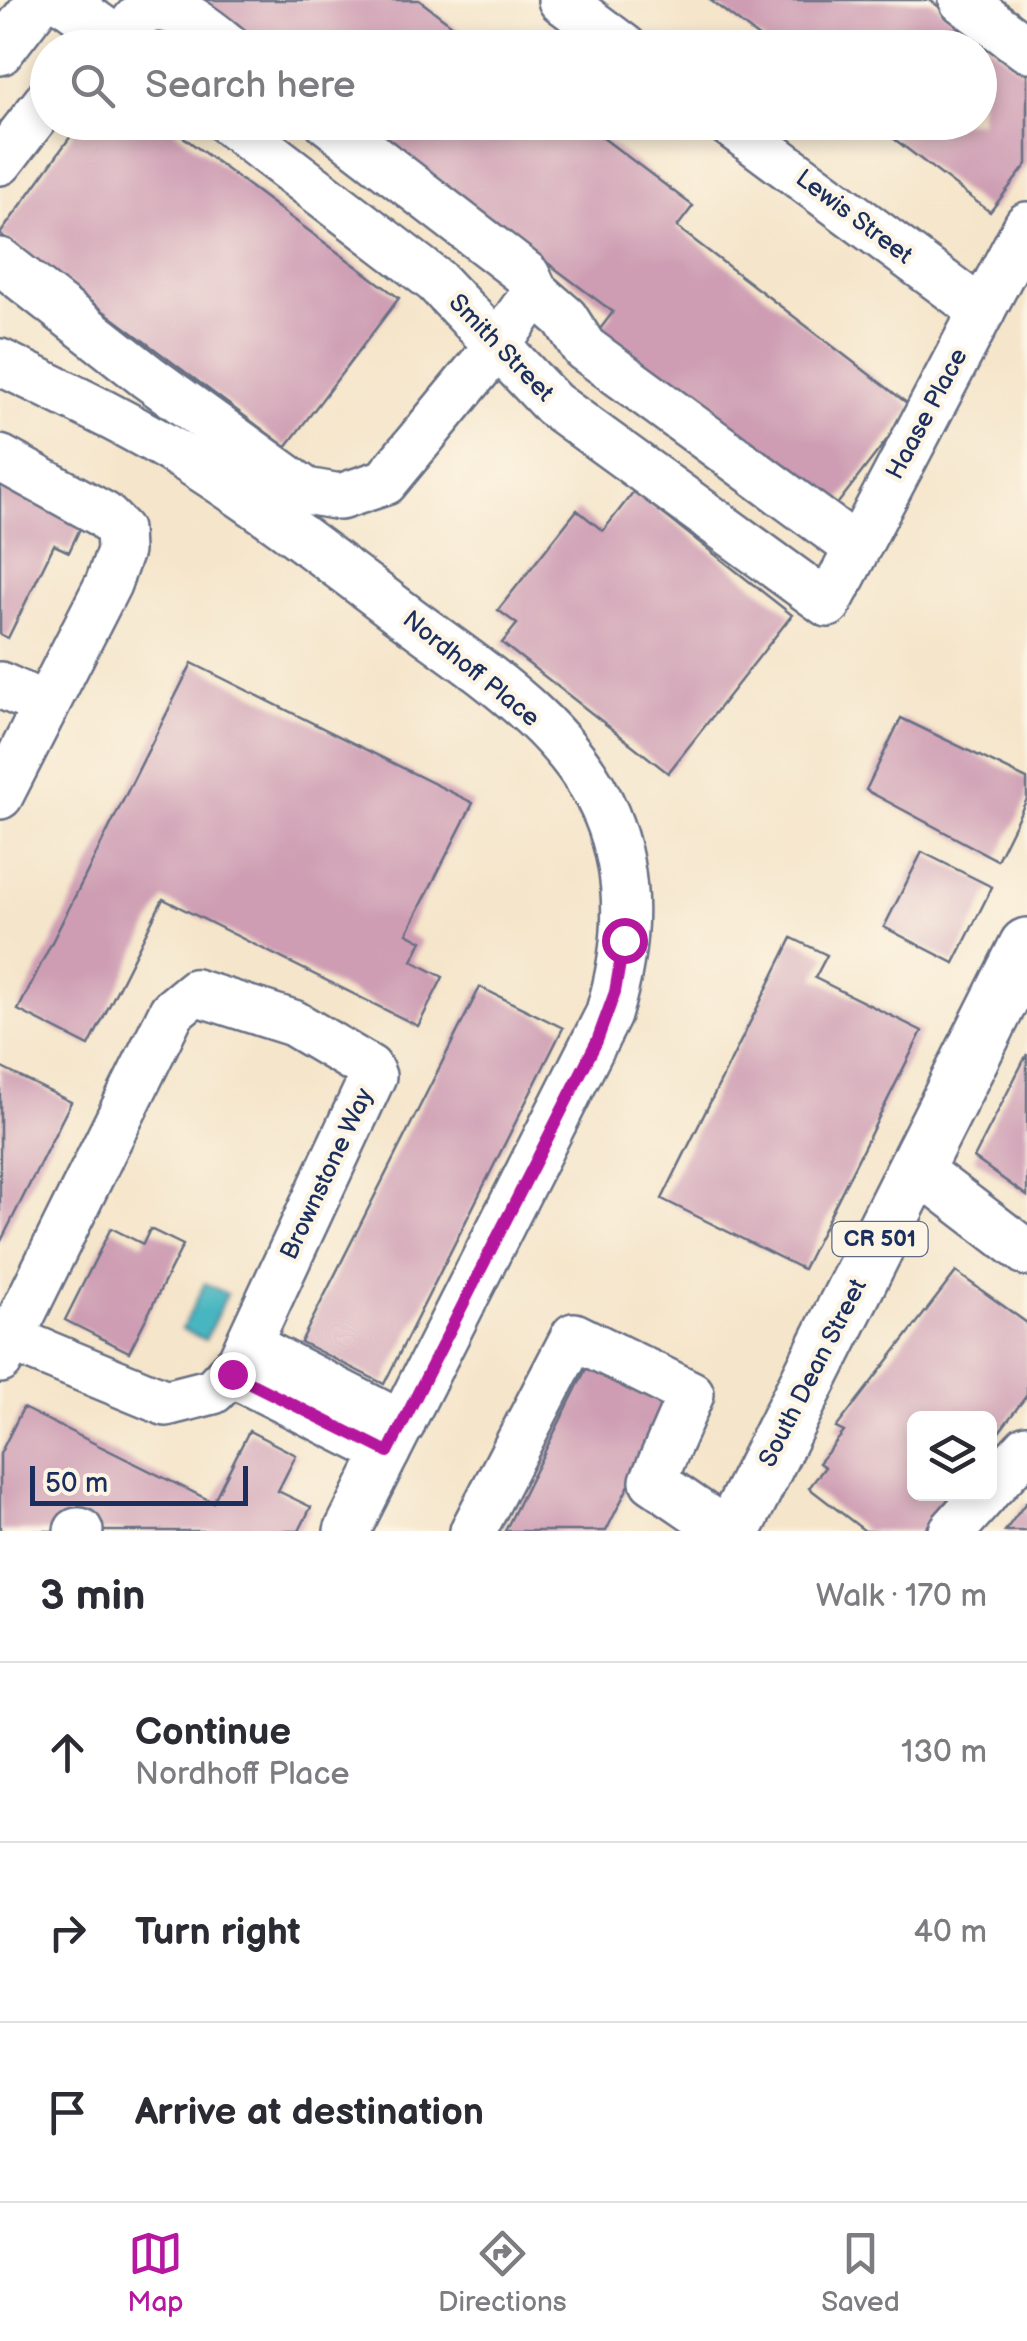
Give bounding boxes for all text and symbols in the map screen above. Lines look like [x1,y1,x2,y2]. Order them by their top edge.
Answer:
search box [30,30,997,140]
icon: search [65,58,120,113]
text: Search here [145,63,356,108]
street label: Lewis Street [789,163,919,271]
street label: Smith Street [442,288,560,409]
street label: Haase Place [880,343,975,485]
street label: Nordhoff Place [396,604,546,734]
route start [602,918,648,964]
street label: Brownstone Way [274,1083,381,1265]
road number: CR 501 [832,1222,928,1256]
street label: South Dean Street [752,1273,874,1472]
route end [210,1352,256,1398]
map controls [907,1411,997,1501]
button: layers [907,1411,997,1501]
scale bar [30,1461,248,1506]
text: 50 m [45,1467,108,1500]
text: 3 min [40,1571,145,1622]
text: Walk · 170 m [816,1577,987,1616]
text: Continue [135,1710,291,1755]
icon: ahead [40,1725,95,1780]
text: 130 m [901,1733,987,1772]
text: Nordhoff Place [135,1755,349,1794]
icon: right [40,1905,95,1960]
text: Turn right [135,1910,300,1955]
text: 40 m [914,1913,987,1952]
icon: arrive [40,2085,95,2140]
text: Arrive at destination [135,2090,484,2135]
tab: Map [127,2226,184,2319]
tab: Directions [438,2226,567,2319]
tab: Saved [821,2226,900,2319]

